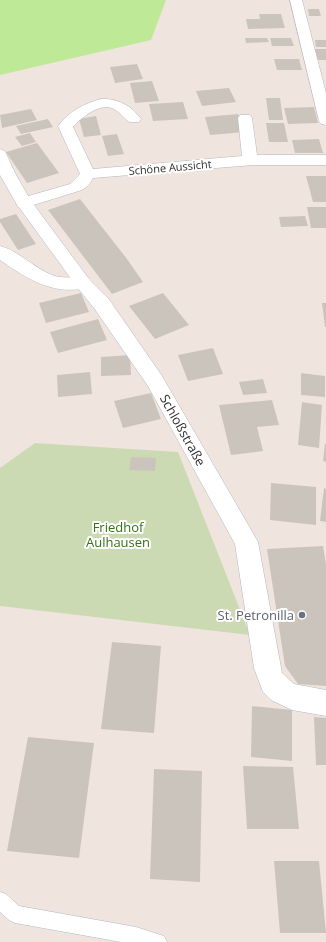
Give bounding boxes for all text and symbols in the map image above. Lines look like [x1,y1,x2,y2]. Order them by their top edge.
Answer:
street label: Schöne Aussicht [128,156,212,178]
street label: Schloßstraße [156,391,210,469]
park label: Friedhof Aulhausen [86,518,150,551]
place label: St. Petronilla [218,606,294,624]
marker: St. Petronilla [297,610,307,620]

